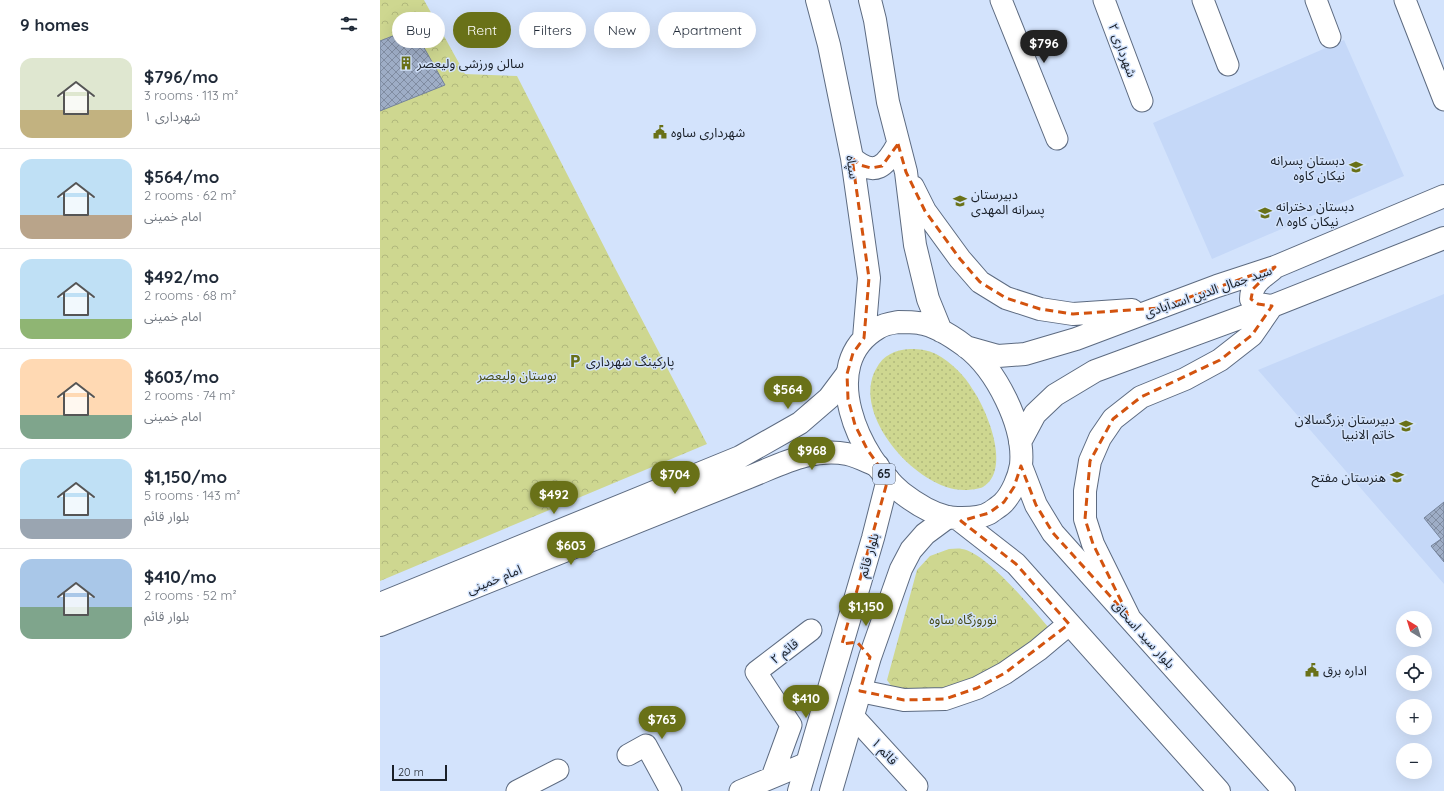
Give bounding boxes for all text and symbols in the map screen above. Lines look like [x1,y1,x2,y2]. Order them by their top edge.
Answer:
chip: Buy [392,12,445,48]
chip: Rent [453,12,511,48]
chip: Filters [519,12,586,48]
chip: New [594,12,650,48]
chip: Apartment [658,12,756,48]
icon: filters [338,13,360,35]
text: 9 homes [20,14,89,35]
street label: شهرداری ۲ [1104,21,1141,80]
pin: $796 [1020,30,1068,64]
text: $796 [1029,35,1059,51]
building icon: سالن ورزشی ولیعصر [398,55,414,71]
place label: سالن ورزشی ولیعصر [416,55,524,72]
text: $796/mo [144,66,218,87]
icon: home [52,74,100,122]
text: 3 rooms · 113 m² [144,87,238,103]
text: شهرداری ۱ [144,108,200,124]
public building icon: شهرداری ساوه [652,124,668,140]
place label: شهرداری ساوه [671,124,745,141]
place label: دبستان پسرانه نیکان کاوه [1270,152,1345,184]
street label: سپاه [841,154,863,180]
school or university icon: دبستان پسرانه نیکان کاوه [1348,159,1364,175]
text: $564/mo [144,166,219,187]
icon: home [52,175,100,223]
place label: دبیرستان پسرانه المهدی [971,186,1045,219]
text: 2 rooms · 62 m² [144,187,236,203]
school or university icon: دبیرستان پسرانه المهدی [952,193,968,209]
place label: دبستان دخترانه نیکان کاوه ۸ [1276,198,1354,230]
school or university icon: دبستان دخترانه نیکان کاوه ۸ [1257,205,1273,221]
text: امام خمینی [144,208,202,224]
street label: سید جمال الدین اسدآبادی [1142,262,1274,321]
text: $492/mo [144,266,219,287]
icon: home [52,275,100,323]
text: 2 rooms · 68 m² [144,287,236,303]
text: امام خمینی [144,308,202,324]
parking icon: پارکینگ شهرداری [567,353,583,369]
place label: پارکینگ شهرداری [586,353,674,371]
text: $603/mo [144,366,219,387]
park label: بوستان ولیعصر [476,367,557,384]
icon: home [52,375,100,423]
pin: $564 [764,376,812,410]
text: $564 [773,381,803,397]
text: 2 rooms · 74 m² [144,387,235,403]
text: امام خمینی [144,408,202,424]
place label: دبیرستان بزرگسالان خاتم الانبیا [1295,411,1395,445]
school or university icon: دبیرستان بزرگسالان خاتم الانبیا [1398,418,1414,434]
pin: $968 [788,437,836,471]
text: $968 [797,442,827,458]
pin: $704 [651,461,699,495]
road number: 65 [873,464,895,484]
text: $1,150/mo [144,466,227,487]
text: $704 [660,466,690,482]
place label: هنرستان مفتح [1311,469,1386,488]
school or university icon: هنرستان مفتح [1389,469,1405,485]
icon: home [52,475,100,523]
pin: $492 [530,481,578,515]
text: $492 [539,486,569,502]
text: 5 rooms · 143 m² [144,487,240,503]
text: بلوار قائم [144,508,189,524]
street label: بلوار قائم [854,531,885,580]
pin: $603 [547,532,595,566]
text: $603 [556,537,586,553]
street label: امام خمینی [464,561,524,599]
text: $410/mo [144,566,217,587]
icon: home [52,575,100,623]
text: 2 rooms · 52 m² [144,587,237,603]
pin: $1,150 [833,593,899,627]
street label: بلوار سید اسحاق [1109,597,1179,671]
text: $1,150 [848,598,884,614]
text: بلوار قائم [144,608,189,624]
park label: نوروزگاه ساوه [929,611,997,627]
north arrow [1396,611,1432,647]
map controls [1396,611,1432,779]
street label: قائم ۲ [767,635,803,669]
button: locate [1396,655,1432,691]
public building icon: اداره برق [1304,662,1320,678]
place label: اداره برق [1323,662,1367,678]
pin: $410 [782,685,830,719]
text: $410 [792,690,820,706]
button: + [1396,699,1432,735]
pin: $763 [638,706,686,740]
text: $763 [648,711,676,727]
street label: قائم ۱ [866,734,902,770]
button: − [1396,743,1432,779]
scale bar [392,763,447,782]
text: 20 m [398,765,424,779]

